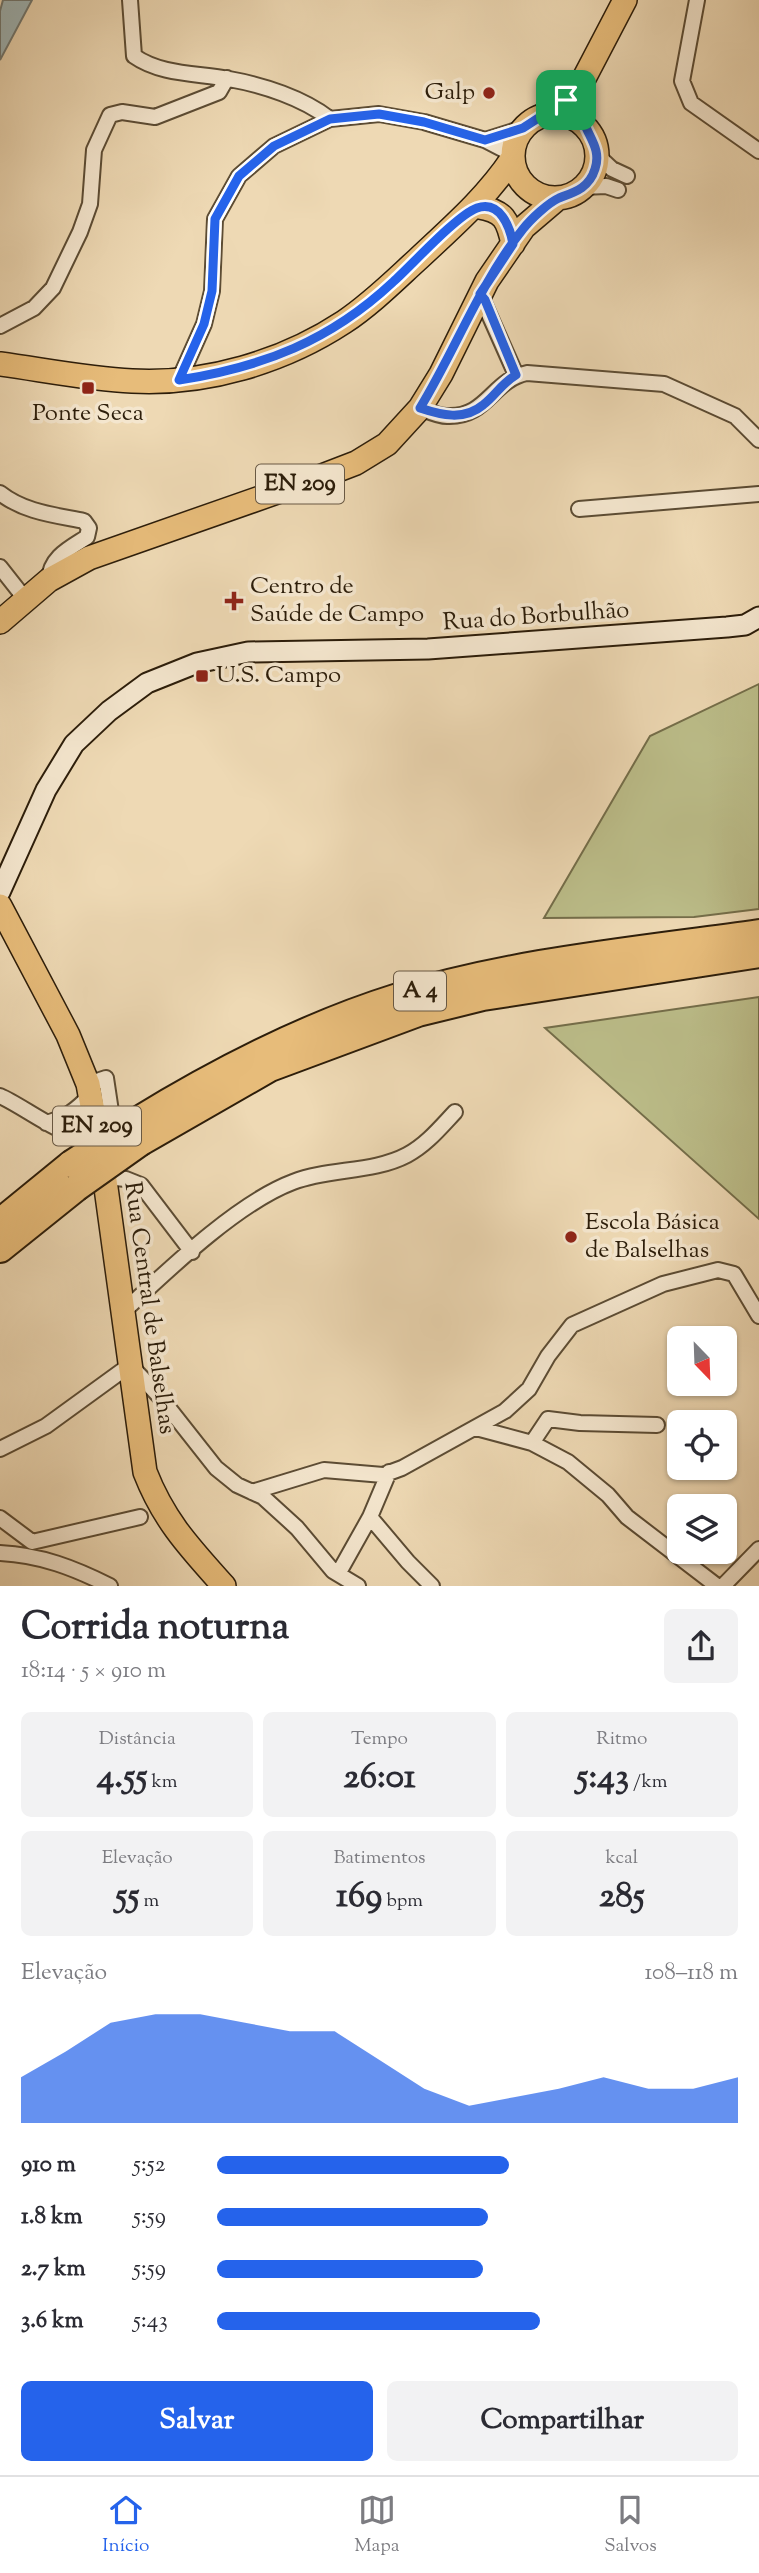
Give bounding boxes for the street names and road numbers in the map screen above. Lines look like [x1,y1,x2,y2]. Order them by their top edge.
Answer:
road number: EN 209 [256,464,344,504]
street label: Rua do Borbulhão [442,594,630,640]
road number: A 4 [394,972,446,1010]
road number: EN 209 [53,1106,141,1146]
street label: Rua Central de Balselhas [114,1180,184,1436]

